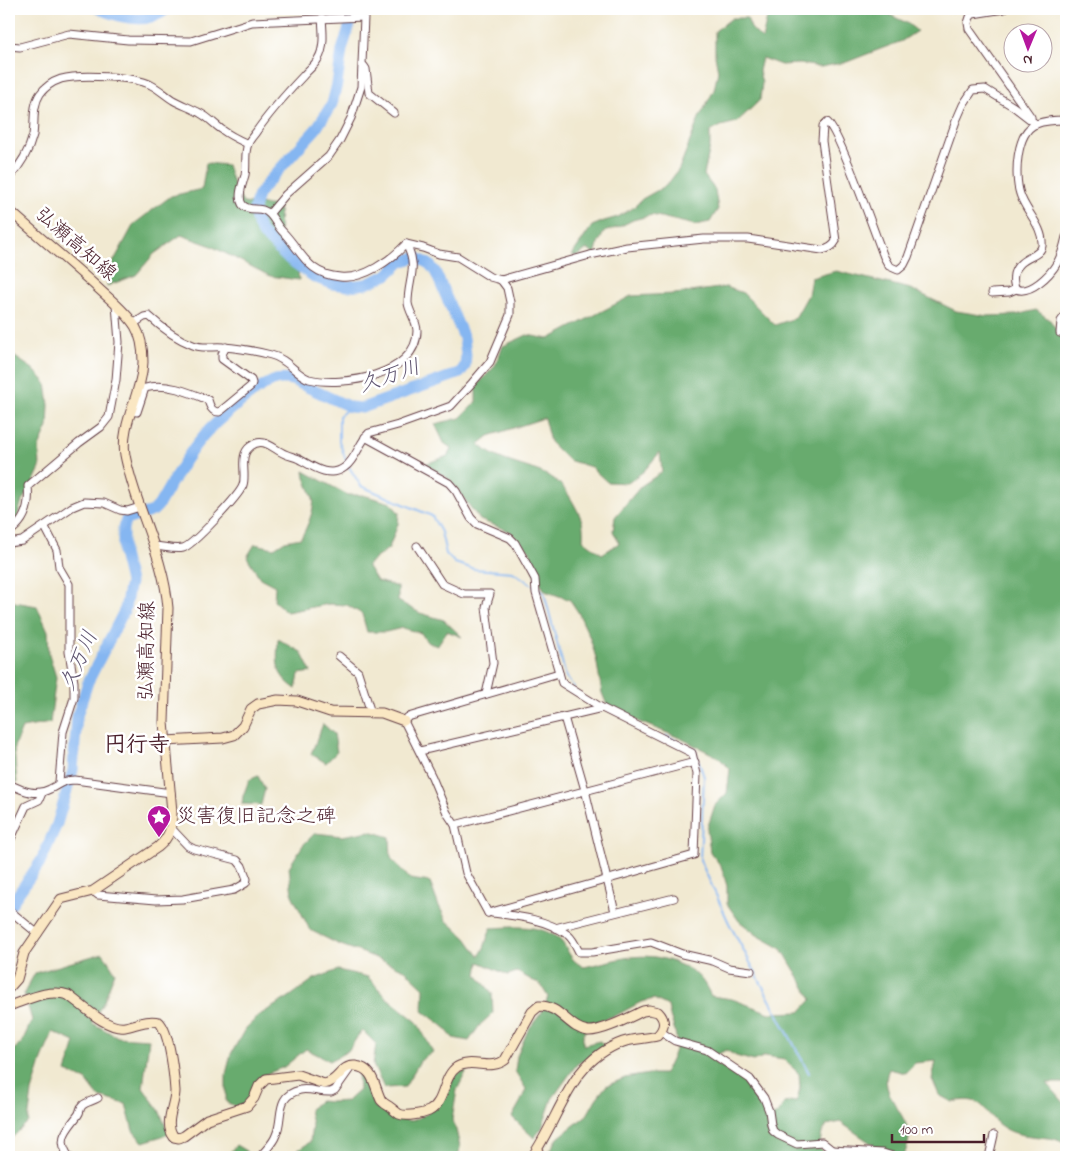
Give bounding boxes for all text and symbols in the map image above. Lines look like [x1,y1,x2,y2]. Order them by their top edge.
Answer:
north arrow [1002,22,1052,72]
text: N [1023,49,1033,70]
street label: 弘瀬高知線 [28,201,122,289]
water label: 久万川 [355,353,425,401]
street label: 弘瀬高知線 [133,601,163,701]
water label: 久万川 [53,626,107,696]
district label: 円行寺 [104,730,170,762]
place label: 災害復旧記念之碑 [176,803,336,832]
place icon: 災害復旧記念之碑 [146,804,172,838]
scale bar [892,1111,985,1143]
text: 100 m [900,1119,933,1141]

